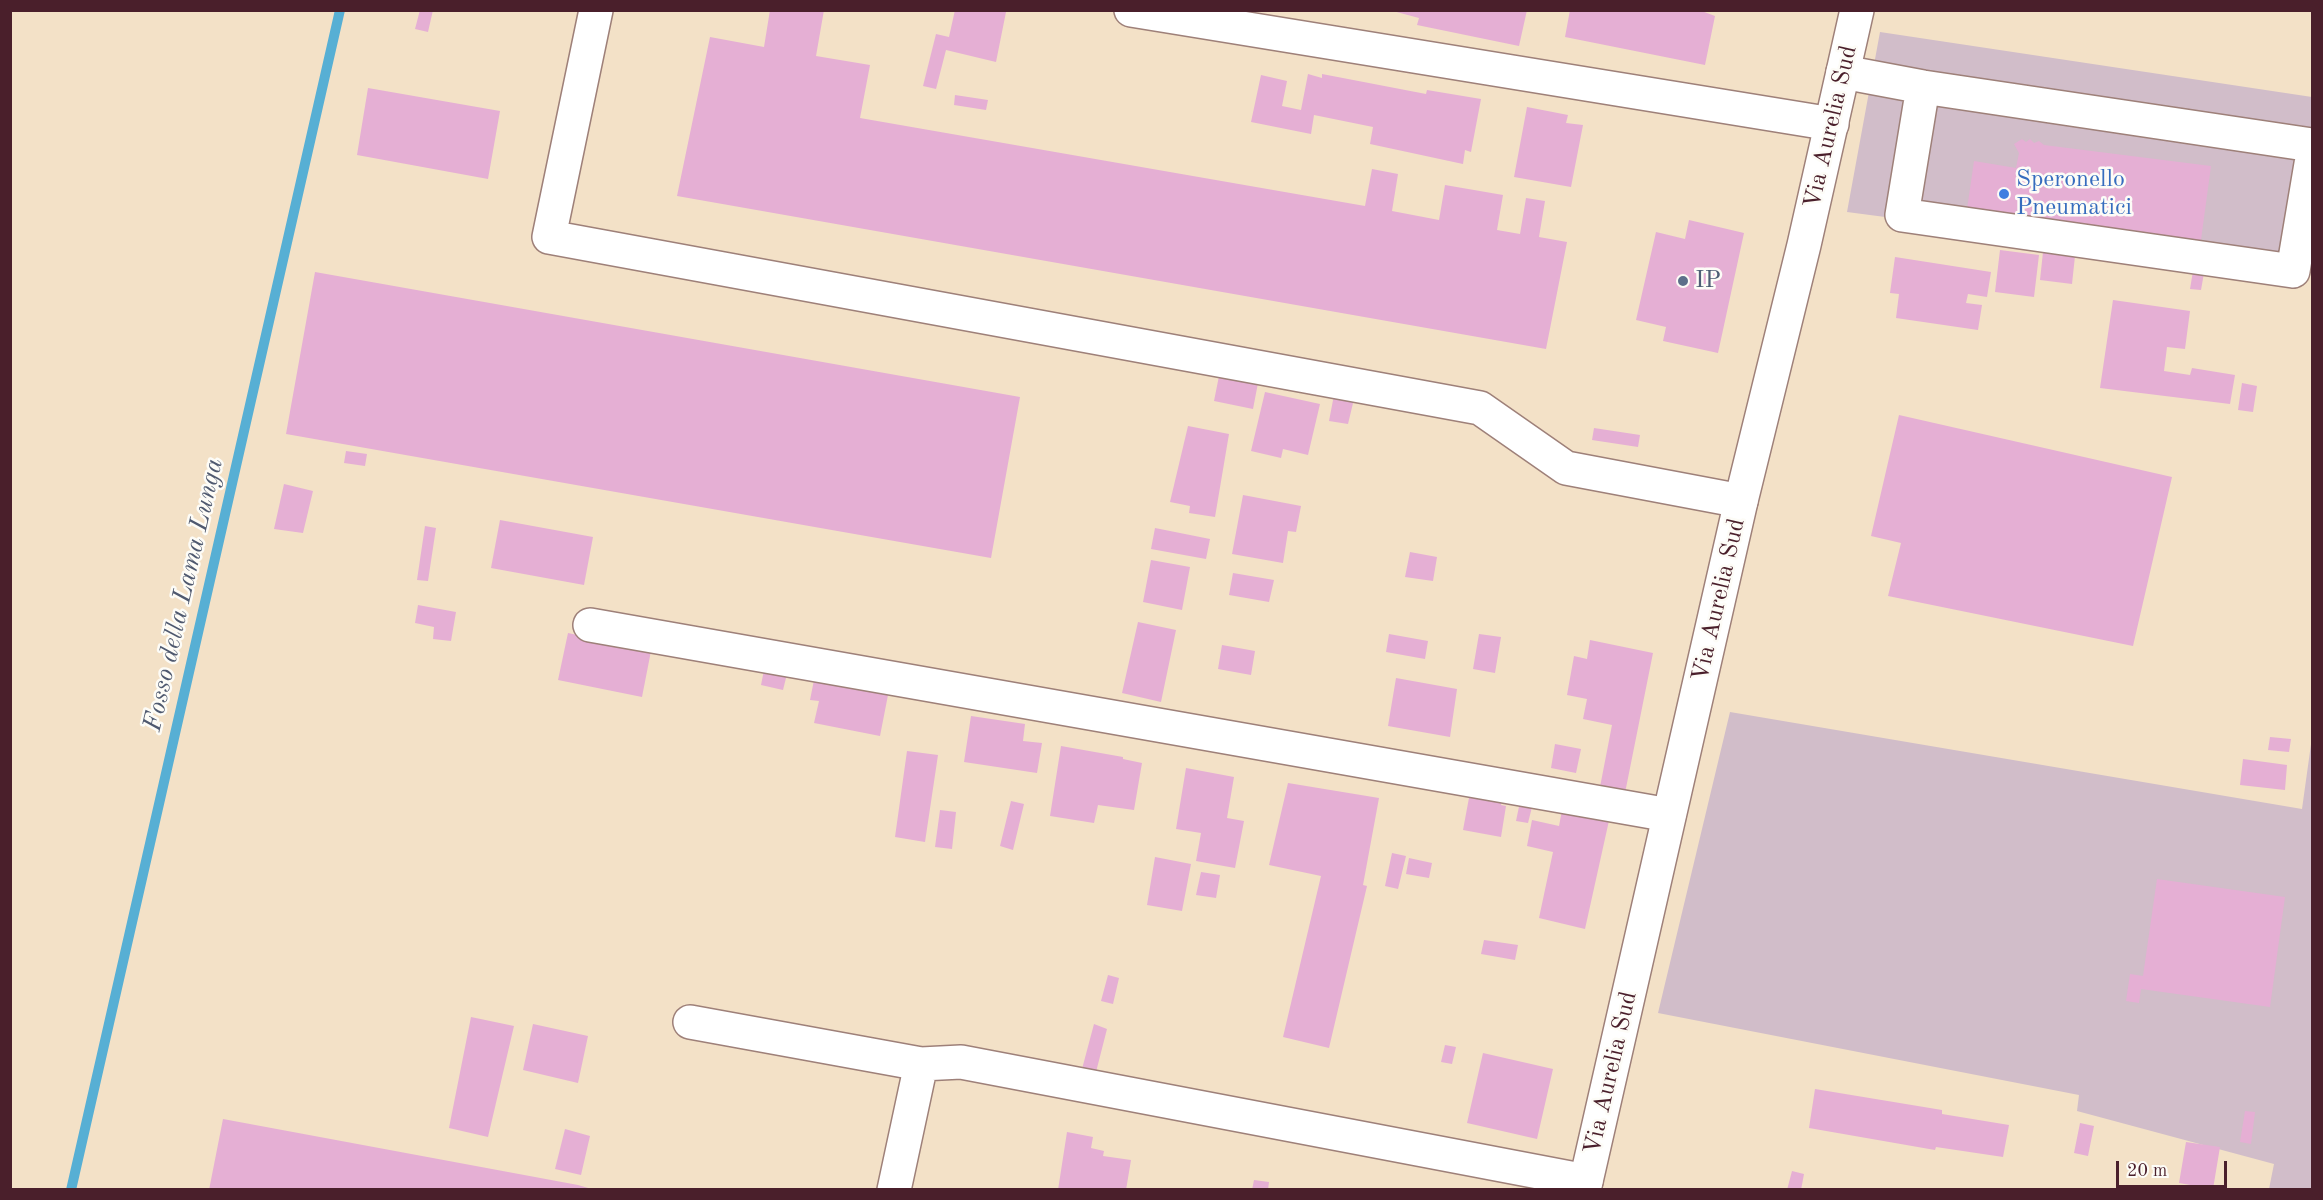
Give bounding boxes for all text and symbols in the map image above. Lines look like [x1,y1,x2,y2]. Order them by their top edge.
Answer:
street label: Via Aurelia Sud [1798,43,1864,211]
place label: Speronello Pneumatici [2016,166,2132,222]
marker: Speronello Pneumatici [1997,187,2011,201]
place label: IP [1695,267,1721,295]
marker: IP [1676,274,1690,288]
water label: Fosso della Lama Lunga [137,455,231,735]
street label: Via Aurelia Sud [1686,516,1752,684]
street label: Via Aurelia Sud [1578,989,1644,1157]
scale bar [2119,1149,2230,1187]
text: 20 m [2127,1162,2167,1180]

